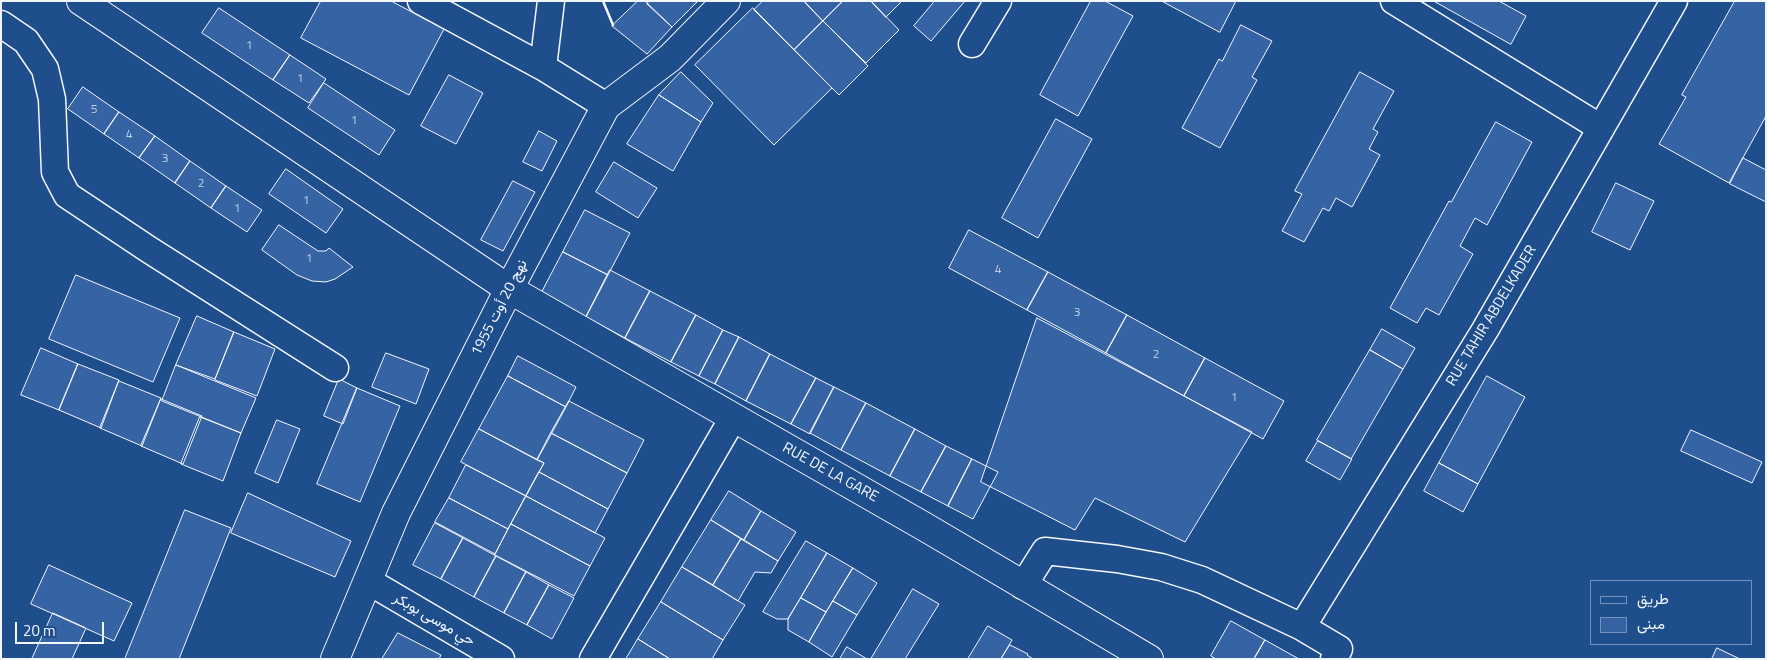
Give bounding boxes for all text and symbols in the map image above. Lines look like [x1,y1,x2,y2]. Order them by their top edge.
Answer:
house number: 1 [246,39,252,53]
house number: 1 [297,72,303,86]
house number: 5 [91,103,97,117]
house number: 1 [351,114,357,128]
house number: 4 [126,128,132,142]
house number: 3 [162,152,168,166]
house number: 2 [198,177,204,191]
house number: 1 [303,194,309,208]
house number: 1 [234,202,240,216]
street label: RUE TAHIR ABDELKADER [1443,242,1541,390]
house number: 1 [306,252,312,266]
street label: نهج 20 أوت 1955 [468,257,532,359]
house number: 4 [995,263,1001,277]
house number: 3 [1074,306,1080,320]
house number: 2 [1153,348,1159,362]
house number: 1 [1231,391,1237,405]
street label: RUE DE LA GARE [779,439,881,507]
legend [1590,580,1752,645]
text: طريق [1637,587,1669,610]
street label: حي موسى بوبكر [390,589,478,651]
scale bar [18,612,106,644]
text: مبنى [1637,612,1665,635]
text: 20 m [23,619,56,642]

